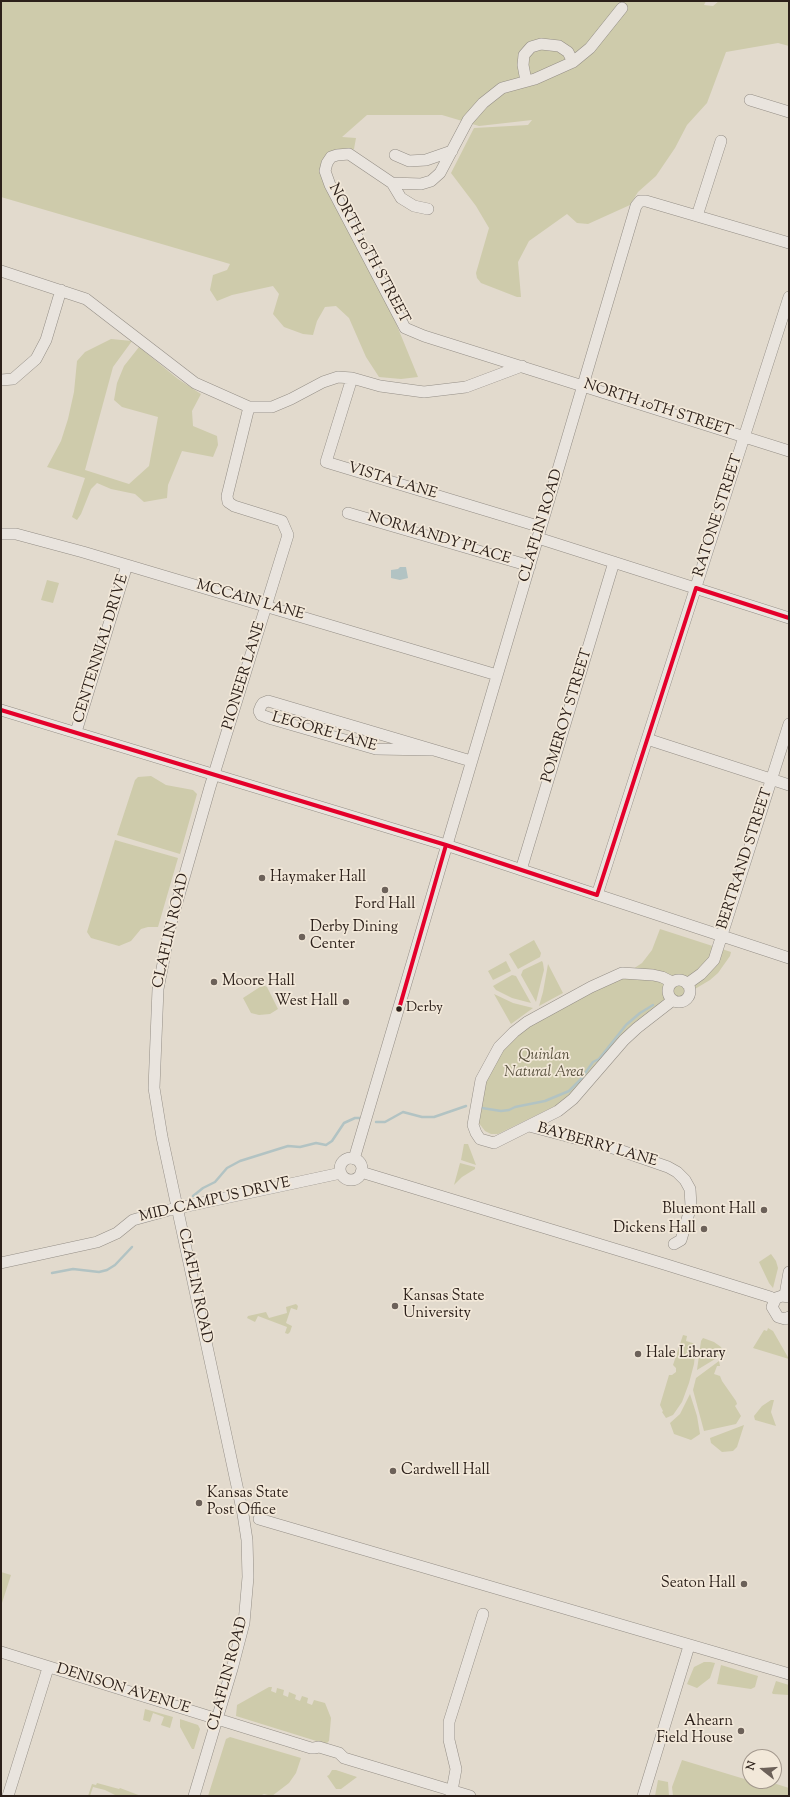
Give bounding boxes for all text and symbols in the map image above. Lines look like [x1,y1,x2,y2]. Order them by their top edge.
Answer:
street label: NORTH 10TH STREET [323,181,413,327]
street label: NORTH 10TH STREET [581,376,735,442]
street label: RATONE STREET [691,452,747,580]
street label: VISTA LANE [345,460,439,504]
street label: CLAFLIN ROAD [516,467,568,585]
street label: NORMANDY PLACE [365,509,513,569]
street label: CENTENNIAL DRIVE [71,572,133,726]
street label: MCCAIN LANE [194,577,306,625]
street label: PIONEER LANE [220,620,270,732]
street label: POMEROY STREET [539,647,597,785]
street label: LEGORE LANE [269,709,379,757]
street label: BERTRAND STREET [715,786,777,932]
place label: Haymaker Hall [270,869,366,887]
street label: CLAFLIN ROAD [150,872,194,990]
marker: Haymaker Hall [257,873,267,883]
marker: Ford Hall [380,885,390,895]
place label: Ford Hall [355,896,415,914]
place label: Derby Dining Center [310,919,398,954]
marker: Derby Dining Center [297,932,307,942]
place label: Moore Hall [222,973,295,991]
marker: Moore Hall [209,977,219,987]
place label: West Hall [274,993,338,1011]
marker: West Hall [341,997,351,1007]
place label: Derby [406,1001,443,1017]
marker: Derby [394,1004,404,1014]
park label: Quinlan Natural Area [504,1047,584,1082]
street label: BAYBERRY LANE [535,1120,659,1172]
street label: MID-CAMPUS DRIVE [138,1175,292,1227]
place label: Bluemont Hall [662,1201,756,1219]
marker: Bluemont Hall [759,1205,769,1215]
place label: Dickens Hall [613,1220,696,1238]
marker: Dickens Hall [699,1224,709,1234]
street label: CLAFLIN ROAD [173,1227,215,1345]
place label: Kansas State University [403,1288,484,1323]
marker: Kansas State University [390,1301,400,1311]
place label: Hale Library [646,1345,726,1363]
marker: Hale Library [633,1349,643,1359]
place label: Cardwell Hall [401,1462,490,1480]
marker: Cardwell Hall [388,1466,398,1476]
place label: Kansas State Post Office [207,1485,288,1520]
marker: Kansas State Post Office [194,1498,204,1508]
place label: Seaton Hall [661,1575,736,1593]
marker: Seaton Hall [739,1579,749,1589]
street label: CLAFLIN ROAD [205,1615,253,1733]
street label: DENISON AVENUE [54,1661,192,1719]
place label: Ahearn Field House [657,1713,733,1748]
marker: Ahearn Field House [736,1726,746,1736]
north arrow [742,1749,782,1789]
text: N [743,1759,760,1772]

